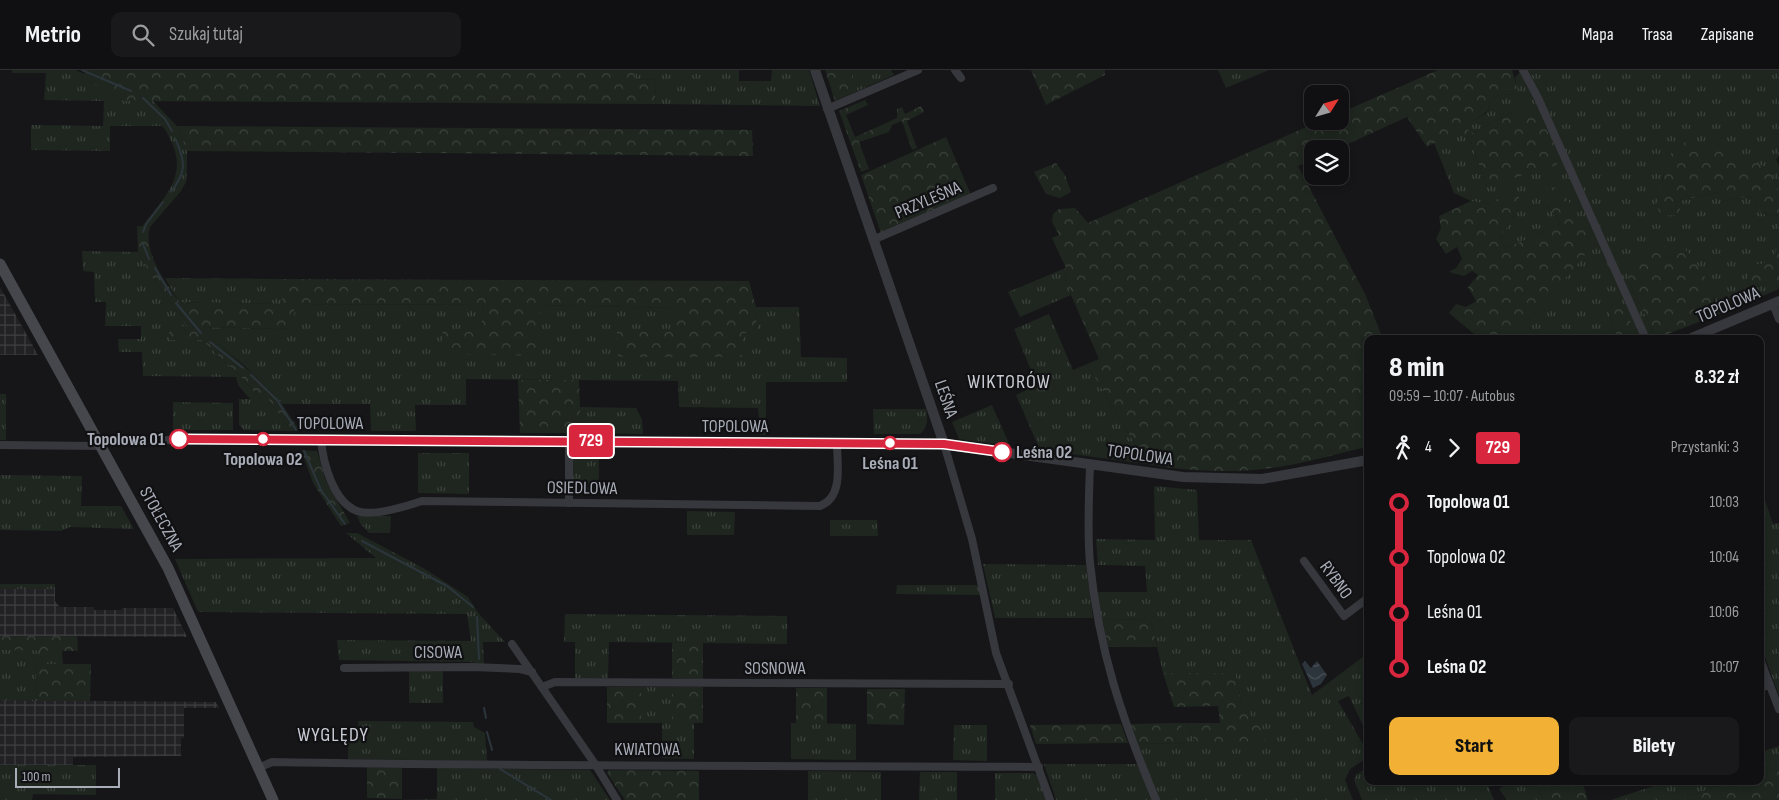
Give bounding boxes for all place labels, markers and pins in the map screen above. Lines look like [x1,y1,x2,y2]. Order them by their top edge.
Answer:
place label: Topolowa 01 [87,429,165,450]
marker: Topolowa 01 [169,429,189,449]
marker: Topolowa 02 [256,432,270,446]
marker: Leśna 01 [883,436,897,450]
marker: Leśna 02 [992,442,1012,462]
place label: Leśna 02 [1016,442,1072,463]
place label: Topolowa 02 [224,449,303,470]
place label: Leśna 01 [862,453,918,474]

